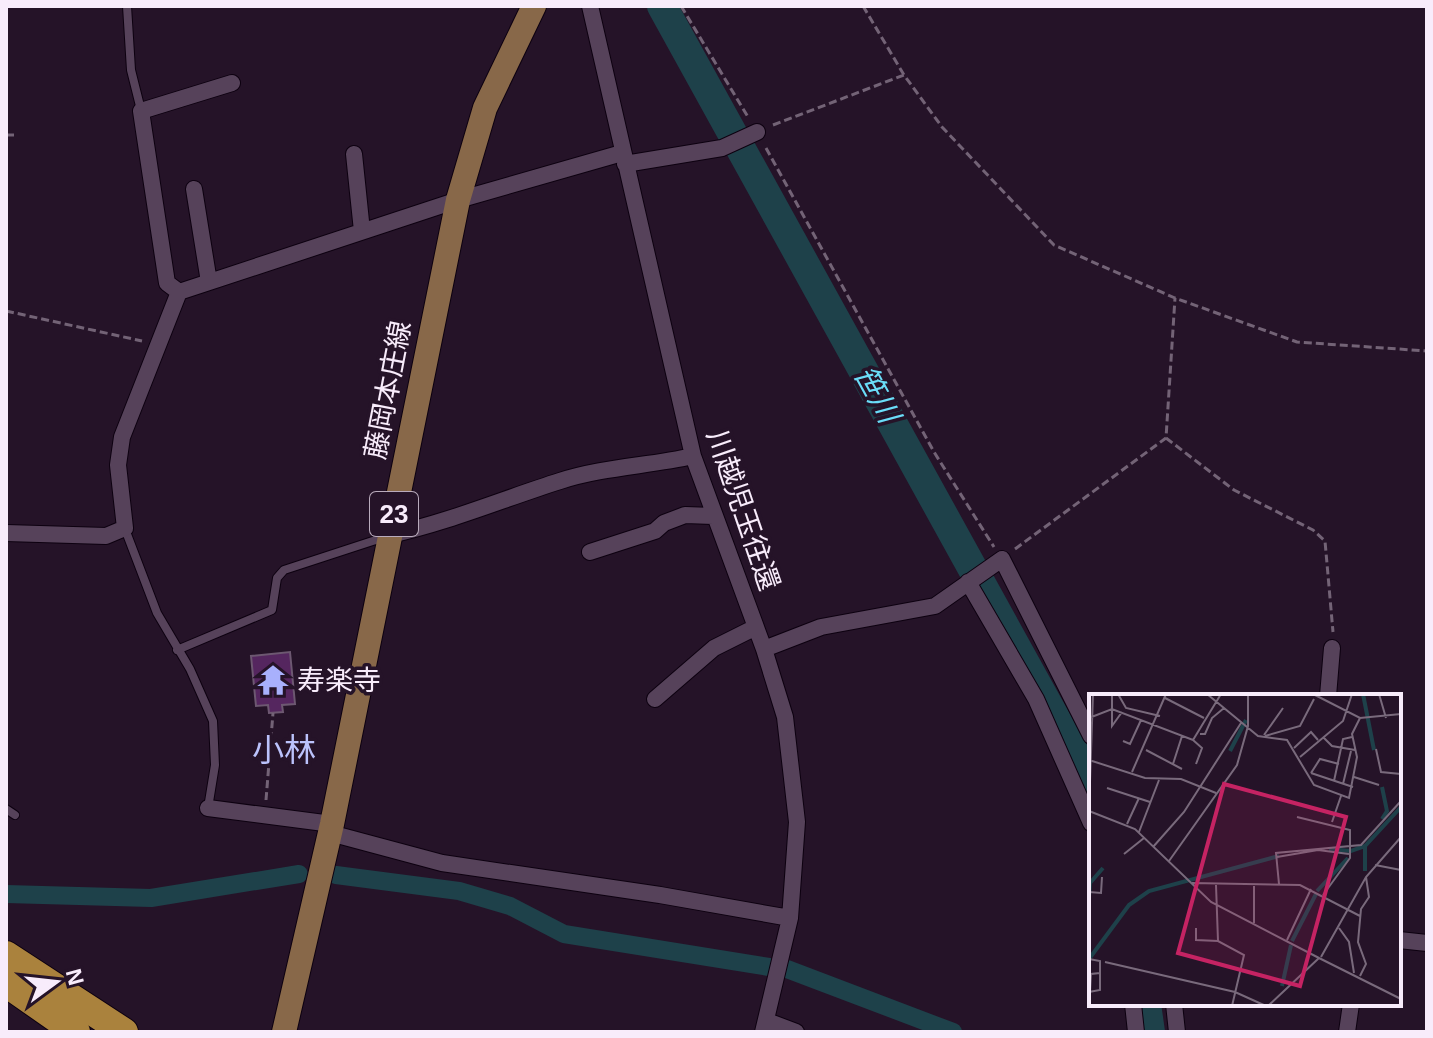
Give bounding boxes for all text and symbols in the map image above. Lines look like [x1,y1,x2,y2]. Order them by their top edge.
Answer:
street label: 藤岡本庄線 [359,318,417,462]
water label: 笹川 [848,360,907,431]
street label: 川越児玉往還 [701,426,785,594]
road number: 23 [370,492,418,536]
temple icon: 寿楽寺 [256,663,290,697]
place label: 寿楽寺 [297,665,381,696]
inset map [1089,694,1401,1006]
district label: 小林 [252,732,316,768]
north arrow [16,942,96,1022]
text: N [61,966,89,988]

